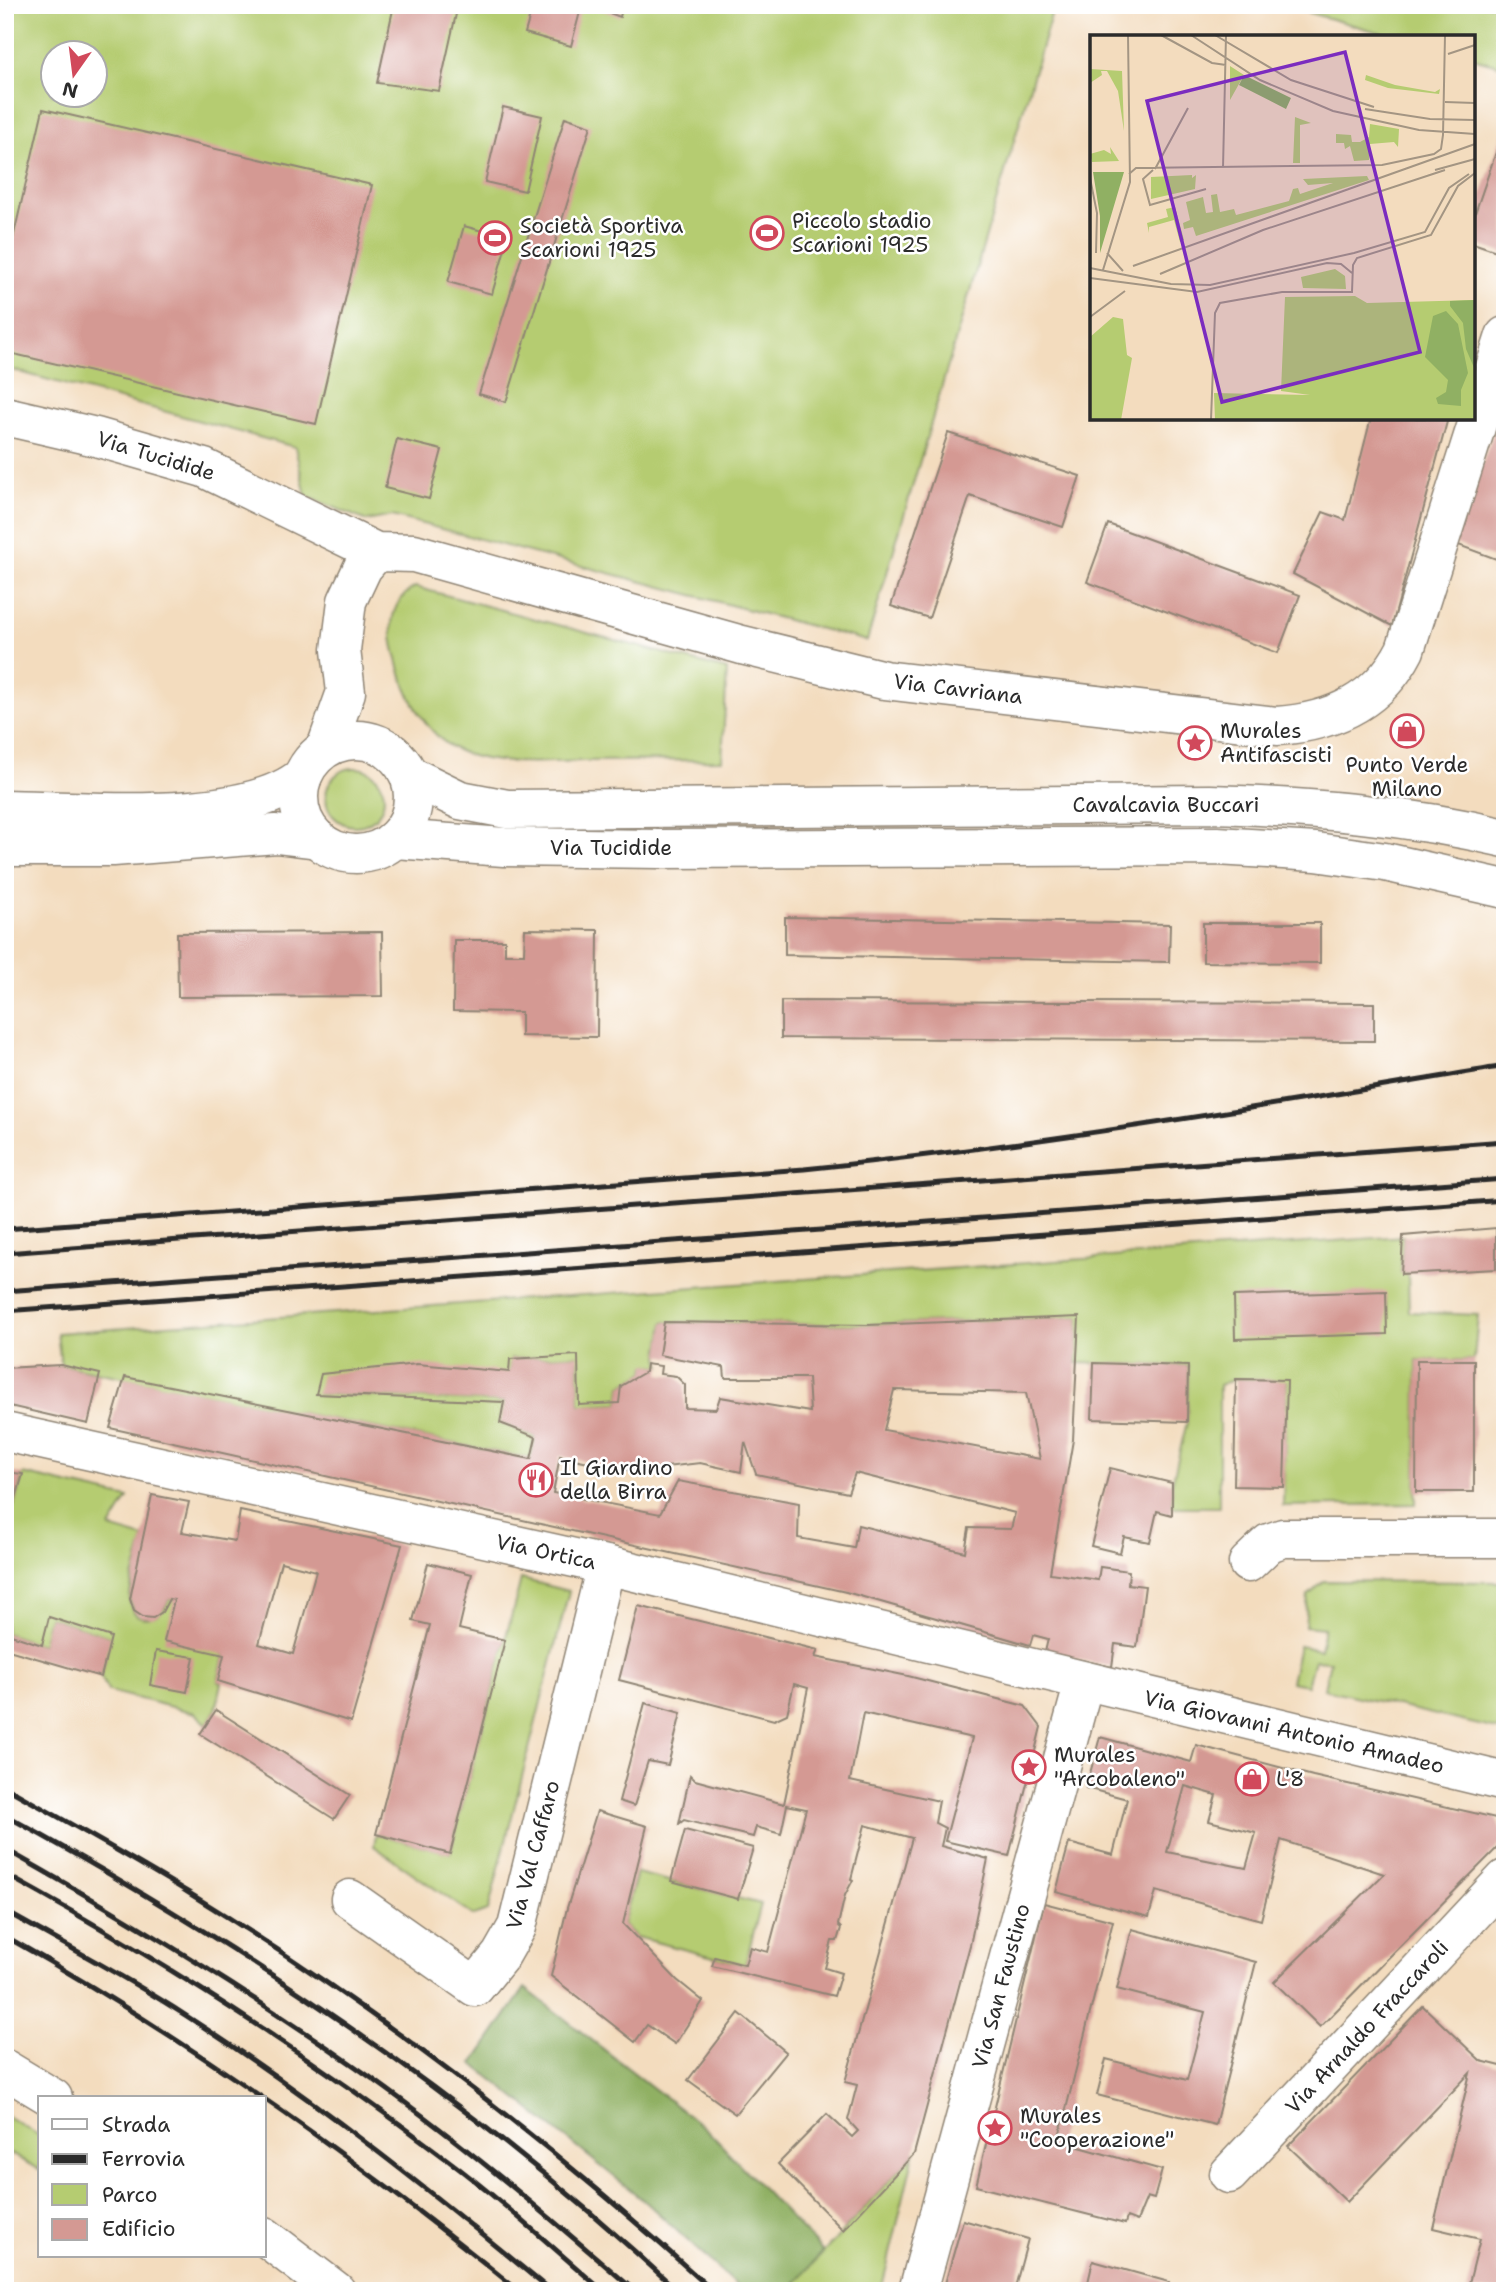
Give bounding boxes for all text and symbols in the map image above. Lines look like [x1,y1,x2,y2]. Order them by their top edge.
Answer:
inset map [1090,35,1475,420]
north arrow [38,38,108,108]
text: N [60,76,80,104]
place label: Piccolo stadio Scarioni 1925 [792,207,932,259]
place label: Società Sportiva Scarioni 1925 [520,212,683,264]
sports icon: Piccolo stadio Scarioni 1925 [748,214,786,252]
sports icon: Società Sportiva Scarioni 1925 [476,219,514,257]
street label: Via Tucidide [93,425,219,487]
street label: Via Cavriana [892,667,1024,711]
shop icon: Punto Verde Milano [1388,712,1426,750]
place label: Murales Antifascisti [1220,717,1332,769]
place icon: Murales Antifascisti [1176,724,1214,762]
place label: Punto Verde Milano [1346,751,1468,803]
street label: Cavalcavia Buccari [1073,791,1259,819]
street label: Via Tucidide [550,834,672,862]
place label: Il Giardino della Birra [560,1454,673,1506]
restaurant icon: Il Giardino della Birra [517,1461,555,1499]
street label: Via Ortica [493,1528,599,1576]
street label: Via Giovanni Antonio Amadeo [1141,1684,1447,1780]
place label: Murales "Arcobaleno" [1054,1741,1185,1793]
place icon: Murales "Arcobaleno" [1010,1748,1048,1786]
shop icon: L'8 [1233,1760,1271,1798]
place label: L'8 [1276,1765,1304,1793]
street label: Via Val Caffaro [500,1777,566,1933]
street label: Via San Faustino [966,1900,1036,2072]
street label: Via Arnaldo Fraccaroli [1279,1934,1455,2120]
legend [38,2096,266,2258]
place label: Murales "Cooperazione" [1020,2102,1174,2154]
place icon: Murales "Cooperazione" [976,2109,1014,2147]
text: Strada [102,2111,170,2139]
text: Ferrovia [102,2145,185,2173]
text: Parco [102,2181,157,2209]
text: Edificio [102,2215,175,2243]

